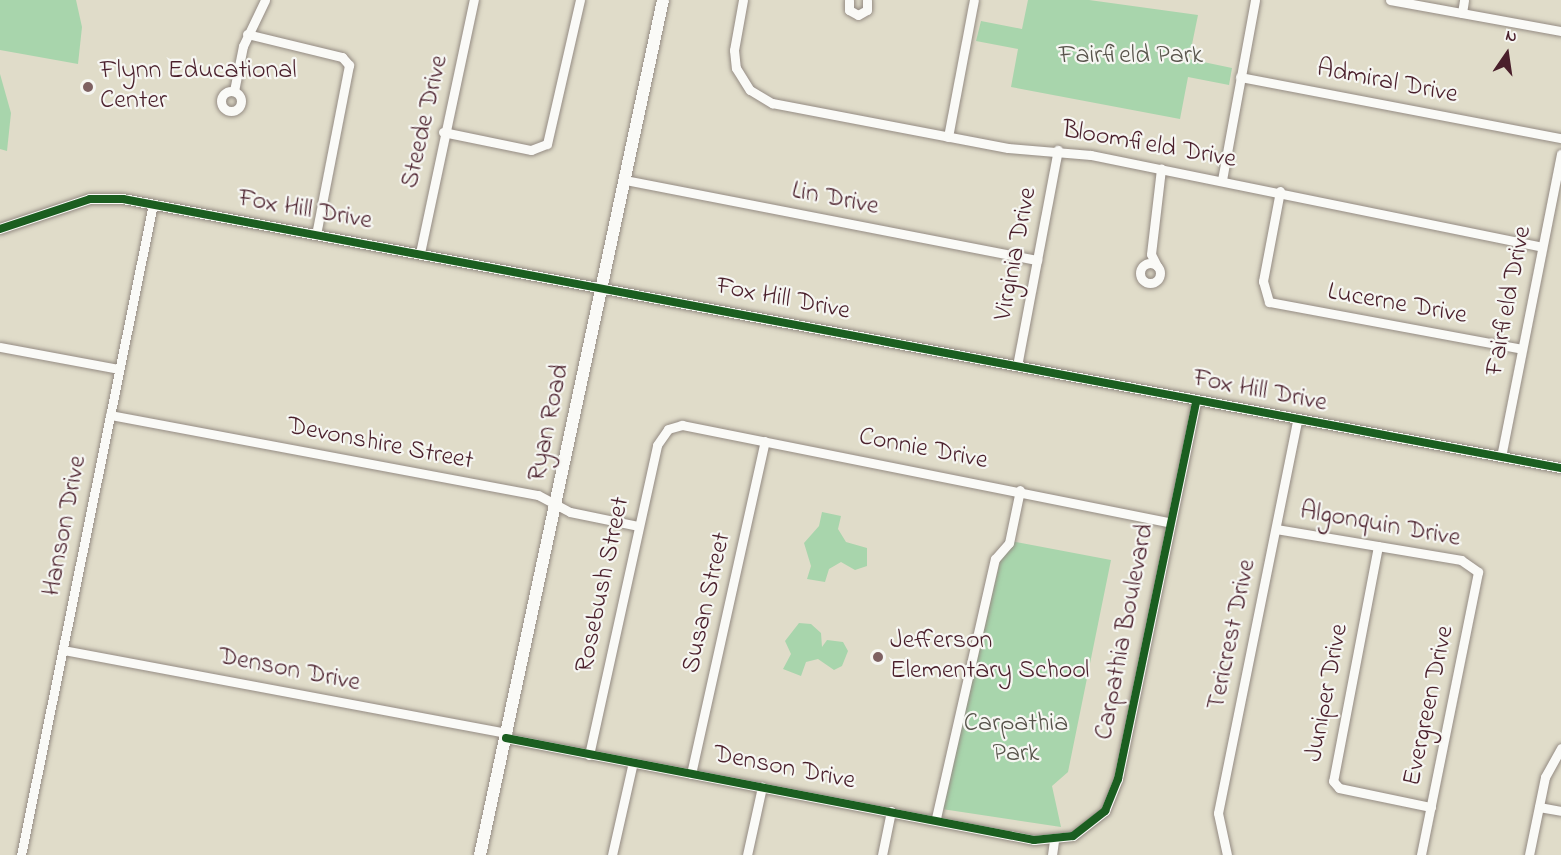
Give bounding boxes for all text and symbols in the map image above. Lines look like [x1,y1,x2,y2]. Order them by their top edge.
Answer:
north arrow [1477,24,1537,84]
text: N [1503,24,1519,49]
park label: Fairfield Park [1059,41,1203,73]
street label: Steede Drive [396,52,456,192]
street label: Admiral Drive [1314,54,1460,112]
place label: Flynn Educational Center [100,56,297,118]
marker: Flynn Educational Center [81,80,95,94]
street label: Bloomfield Drive [1060,115,1238,177]
street label: Lin Drive [789,176,881,224]
street label: Fox Hill Drive [236,184,374,238]
street label: Virginia Drive [989,185,1045,323]
street label: Fairfield Drive [1480,224,1540,378]
street label: Fox Hill Drive [714,272,852,328]
street label: Lucerne Drive [1325,277,1469,333]
street label: Ryan Road [522,362,578,484]
street label: Fox Hill Drive [1191,364,1329,420]
street label: Devonshire Street [284,412,476,478]
street label: Connie Drive [856,422,990,478]
street label: Hanson Drive [37,453,95,599]
street label: Rosebush Street [570,494,638,676]
street label: Algonquin Drive [1297,497,1463,555]
street label: Carpathia Boulevard [1090,521,1162,743]
street label: Susan Street [677,530,739,676]
street label: Tericrest Drive [1202,557,1264,713]
street label: Juniper Drive [1299,621,1357,765]
street label: Evergreen Drive [1398,623,1462,789]
place label: Jefferson Elementary School [890,626,1089,688]
street label: Denson Drive [215,642,363,700]
marker: Jefferson Elementary School [871,650,885,664]
park label: Carpathia Park [964,709,1068,770]
street label: Denson Drive [710,740,858,798]

